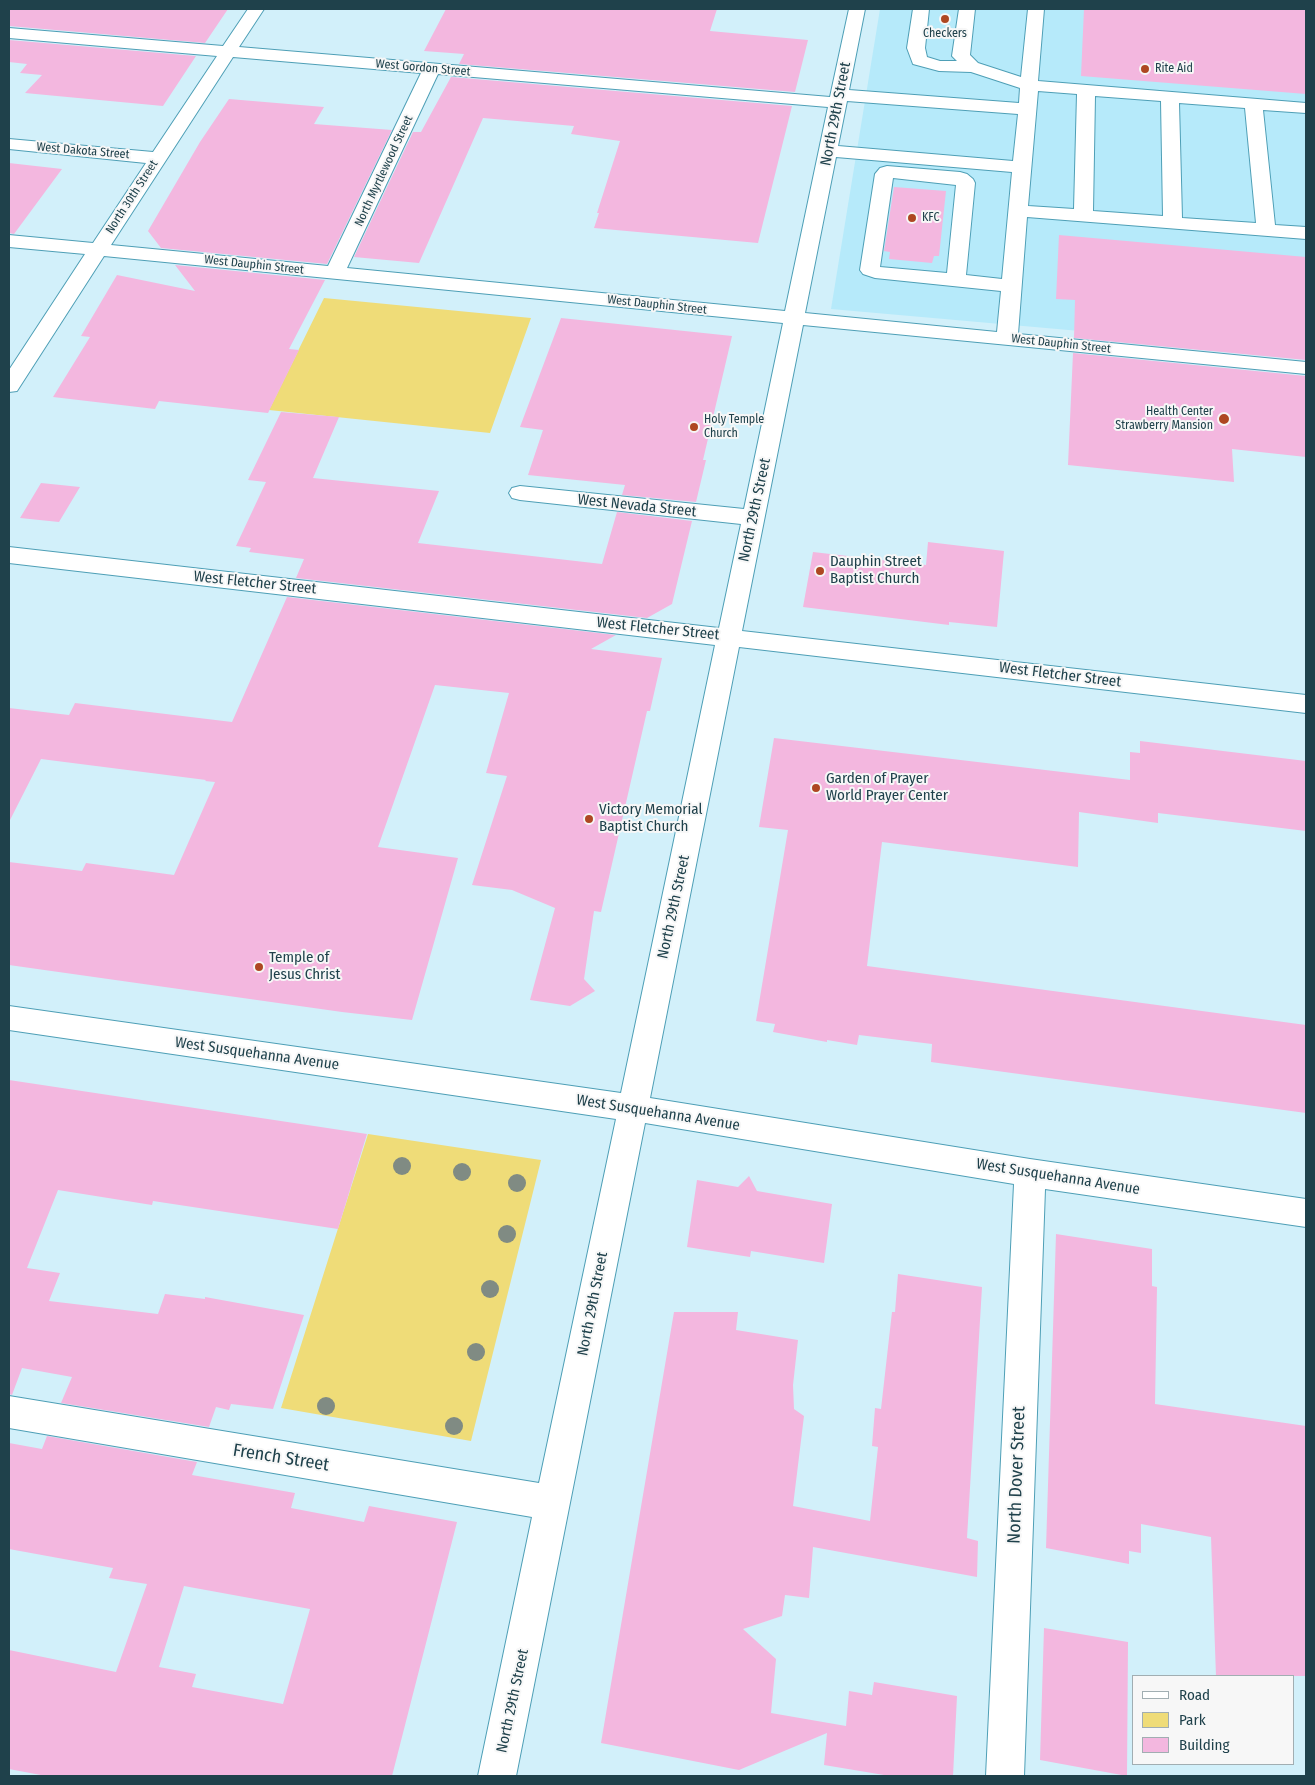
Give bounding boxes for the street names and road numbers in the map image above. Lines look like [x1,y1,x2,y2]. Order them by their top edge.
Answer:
street label: West Gordon Street [375,57,471,79]
street label: North 29th Street [817,60,855,168]
street label: North Myrtlewood Street [352,113,416,229]
street label: West Dakota Street [36,140,130,162]
street label: North 30th Street [103,157,161,237]
street label: West Dauphin Street [203,253,305,277]
street label: West Dauphin Street [606,293,708,317]
street label: West Dauphin Street [1010,332,1112,356]
street label: North 29th Street [735,456,775,564]
street label: West Nevada Street [577,491,697,521]
street label: West Fletcher Street [193,568,317,598]
street label: West Fletcher Street [596,614,720,644]
street label: West Fletcher Street [998,659,1122,691]
street label: North 29th Street [654,853,694,961]
street label: West Susquehanna Avenue [174,1034,340,1074]
street label: West Susquehanna Avenue [575,1091,741,1135]
street label: West Susquehanna Avenue [975,1155,1141,1199]
street label: North 29th Street [574,1250,612,1358]
street label: North Dover Street [1004,1406,1030,1544]
street label: French Street [231,1440,331,1476]
street label: North 29th Street [493,1647,533,1755]

